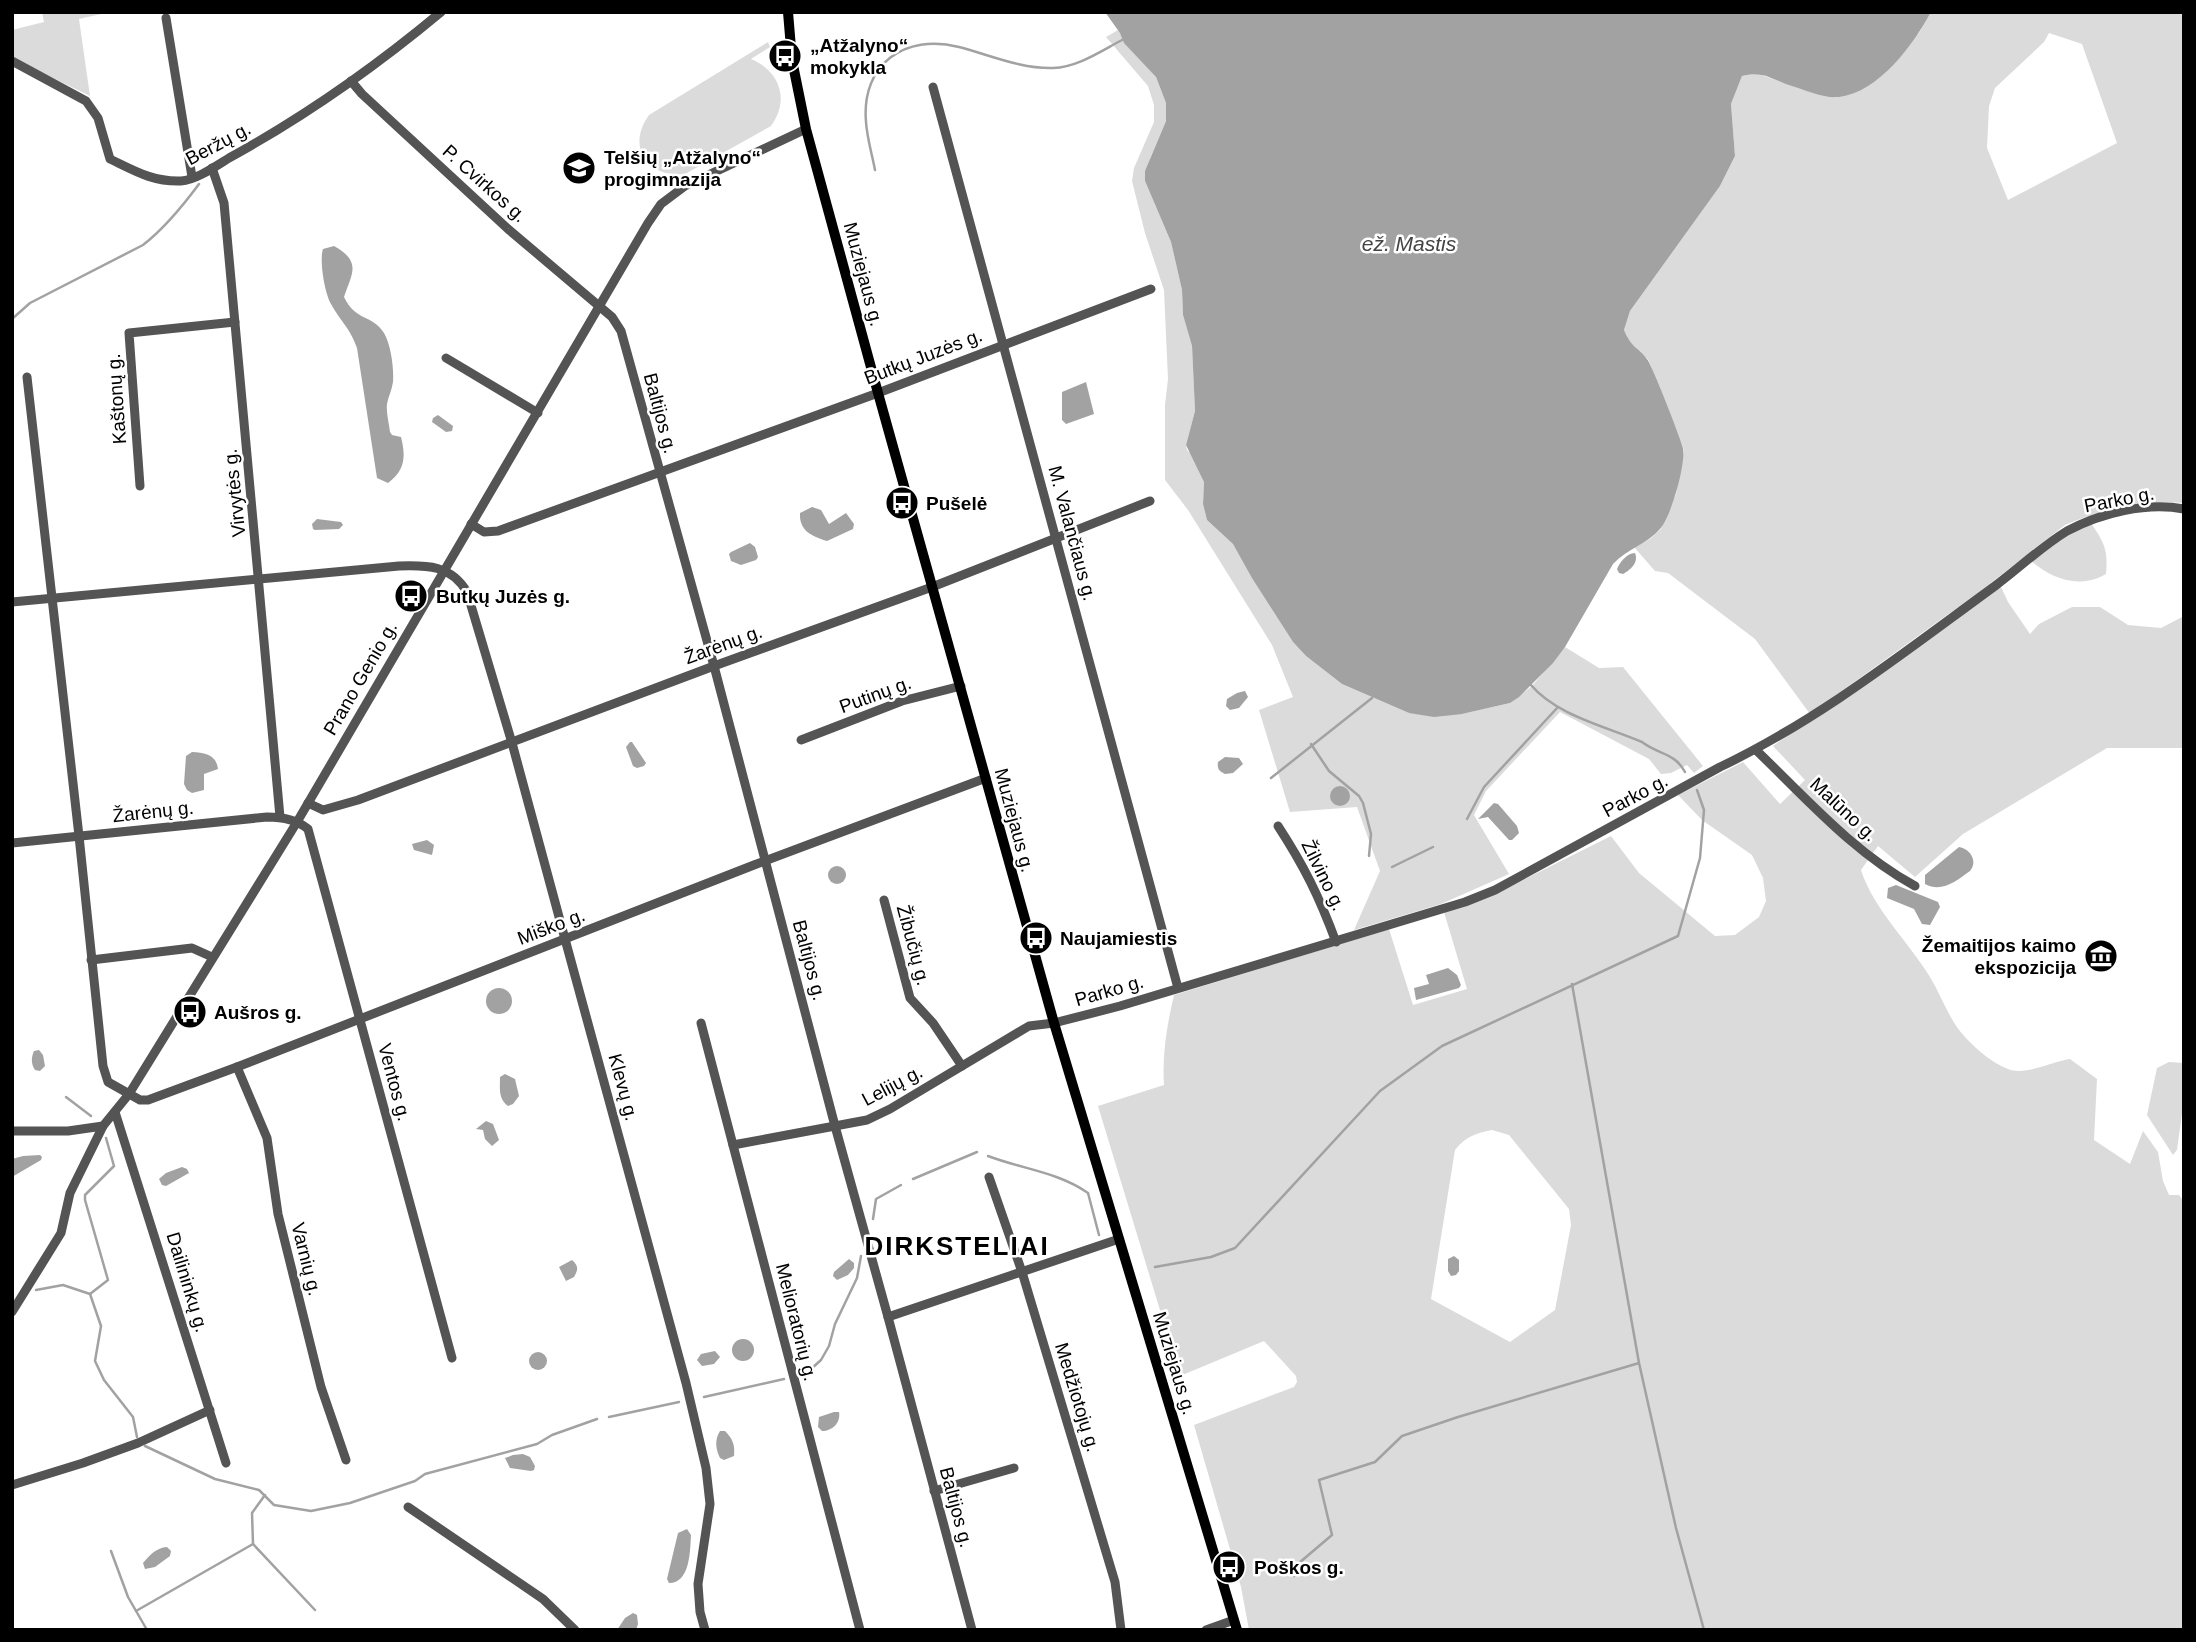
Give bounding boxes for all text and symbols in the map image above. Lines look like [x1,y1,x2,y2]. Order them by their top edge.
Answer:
place label: „Atžalyno“ mokykla [810,35,908,78]
bus stop icon: „Atžalyno“ mokykla [766,37,804,75]
street label: Beržų g. [182,118,254,169]
street label: P. Cvirkos g. [439,140,531,226]
place label: Telšių „Atžalyno“ progimnazija [604,147,761,190]
school or university icon: Telšių „Atžalyno“ progimnazija [560,149,598,187]
street label: Muziejaus g. [840,220,887,328]
water label: ež. Mastis [1362,232,1457,255]
street label: Butkų Juzės g. [861,324,985,389]
street label: Kaštonų g. [103,353,130,445]
street label: Baltijos g. [640,371,681,456]
street label: Virvytės g. [219,448,250,538]
street label: M. Valančiaus g. [1044,463,1101,603]
street label: Parko g. [2082,482,2156,517]
bus stop icon: Pušelė [883,484,921,522]
place label: Pušelė [926,493,987,514]
bus stop icon: Butkų Juzės g. [392,577,430,615]
place label: Butkų Juzės g. [436,586,570,607]
street label: Prano Genio g. [319,618,401,739]
street label: Žarėnų g. [681,621,765,668]
street label: Putinų g. [836,672,914,717]
street label: Muziejaus g. [991,766,1038,874]
street label: Parko g. [1599,770,1671,821]
street label: Malūno g. [1806,773,1881,846]
street label: Žarėnų g. [112,797,195,826]
street label: Žilvino g. [1297,836,1350,914]
street label: Žibučių g. [893,903,934,988]
street label: Miško g. [514,904,588,949]
street label: Baltijos g. [789,918,830,1003]
bus stop icon: Naujamiestis [1017,919,1055,957]
place label: Naujamiestis [1060,928,1177,949]
place label: Žemaitijos kaimo ekspozicija [1922,935,2076,978]
museum icon: Žemaitijos kaimo ekspozicija [2082,937,2120,975]
street label: Parko g. [1072,971,1146,1010]
bus stop icon: Aušros g. [171,993,209,1031]
place label: Aušros g. [214,1002,302,1023]
street label: Ventos g. [374,1041,415,1123]
street label: Klevų g. [604,1051,643,1123]
street label: Lelijų g. [858,1061,926,1110]
street label: Varnių g. [287,1220,326,1298]
street label: Dailininkų g. [162,1230,213,1335]
district label: DIRKSTELIAI [864,1231,1050,1261]
street label: Melioratorių g. [772,1261,821,1383]
street label: Muziejaus g. [1149,1309,1200,1417]
street label: Medžiotojų g. [1051,1340,1104,1454]
street label: Baltijos g. [936,1465,977,1550]
bus stop icon: Poškos g. [1210,1548,1248,1586]
place label: Poškos g. [1254,1557,1344,1578]

